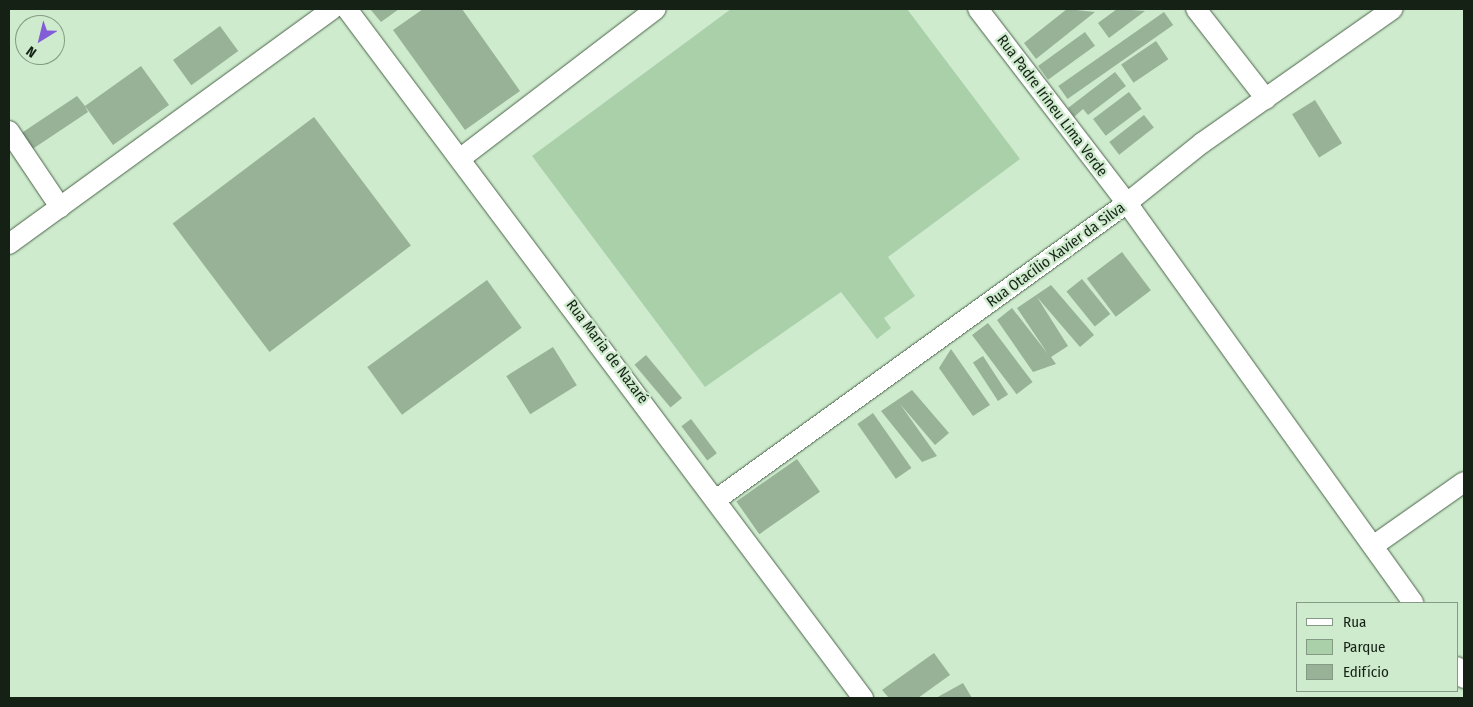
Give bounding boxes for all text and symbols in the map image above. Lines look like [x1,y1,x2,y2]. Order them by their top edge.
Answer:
north arrow [15,15,65,65]
street label: Rua Padre Irineu Lima Verde [993,32,1111,180]
text: N [23,42,40,61]
street label: Rua Otacílio Xavier da Silva [983,199,1129,311]
street label: Rua Maria de Nazaré [562,296,652,408]
legend [1296,602,1458,692]
text: Rua [1343,613,1366,631]
text: Parque [1343,638,1386,656]
text: Edifício [1343,663,1389,681]

